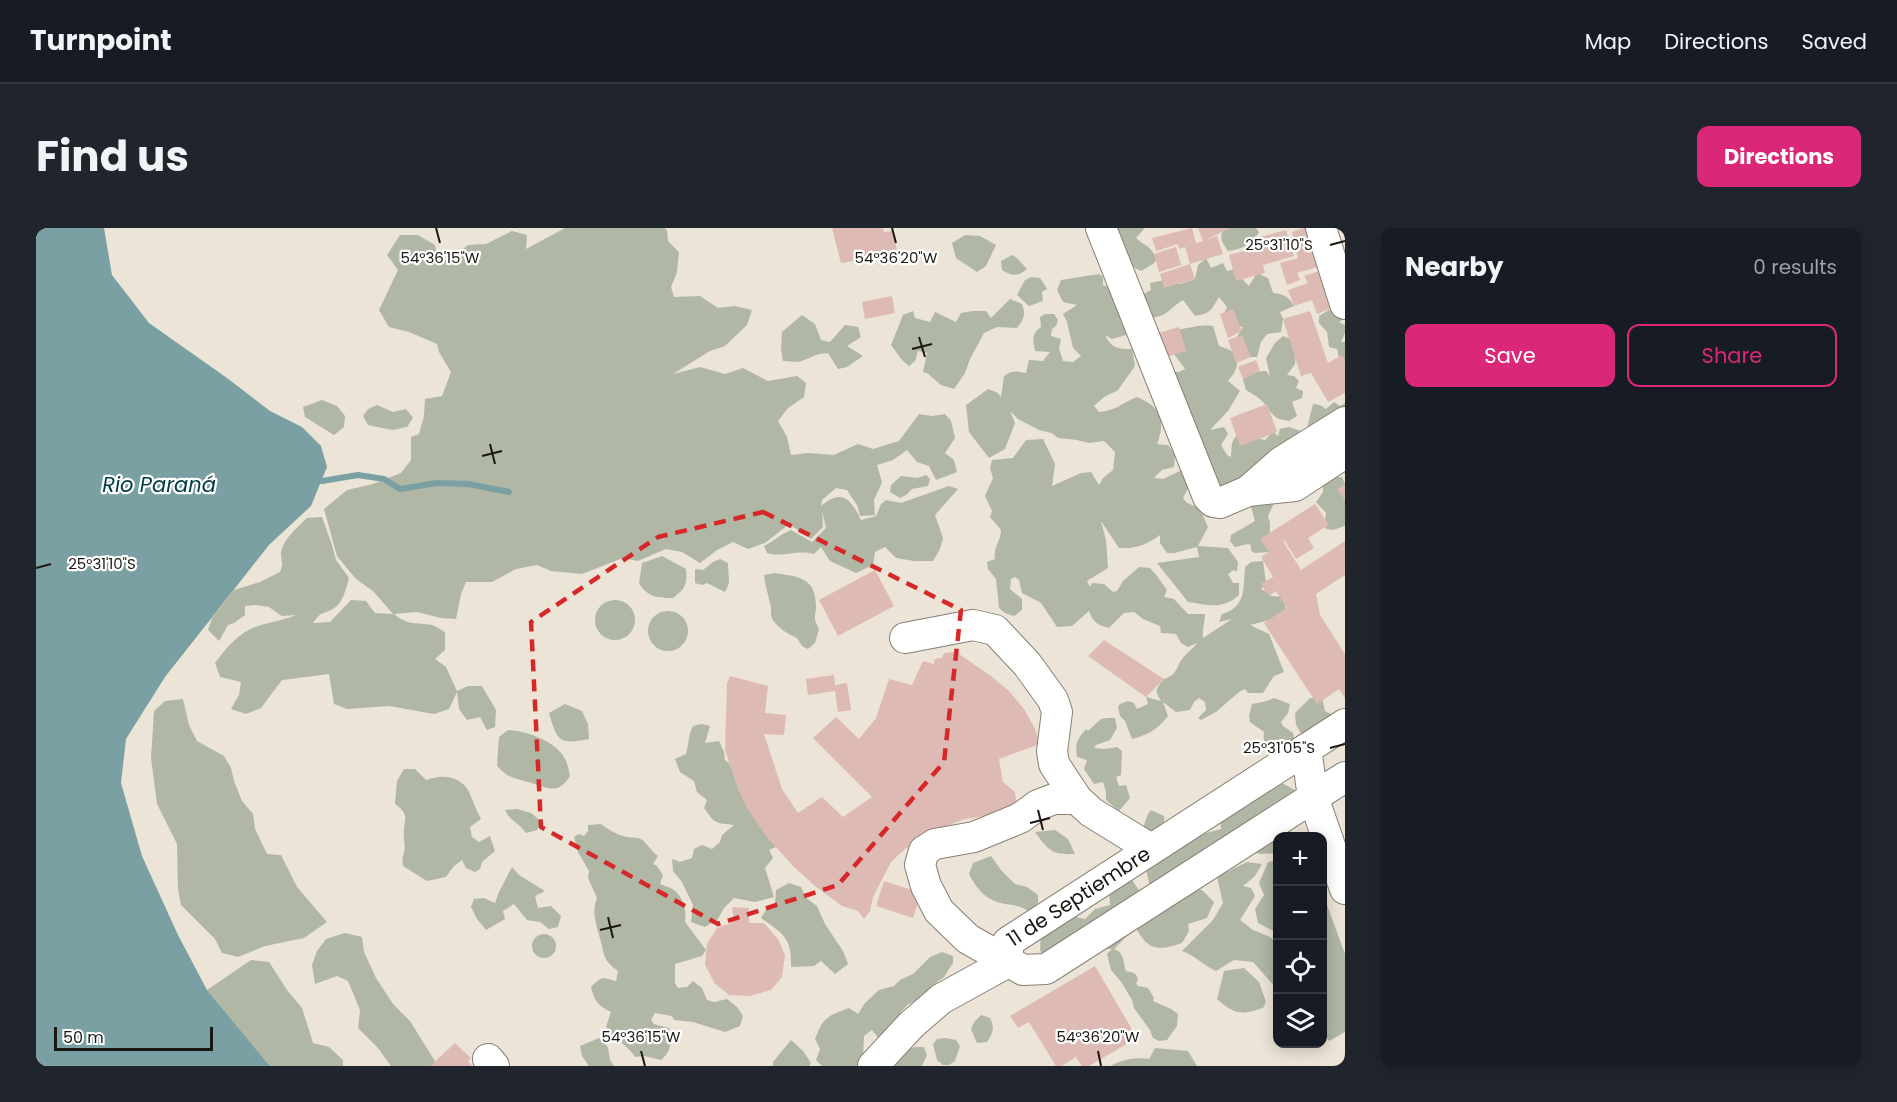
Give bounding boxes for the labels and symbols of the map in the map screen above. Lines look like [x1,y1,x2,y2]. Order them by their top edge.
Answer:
text: 25°31'10"S [1245,234,1313,255]
text: 54°36'15"W [401,247,480,268]
text: 54°36'20"W [855,247,938,268]
water label: Rio Paraná [102,470,216,499]
text: 25°31'10"S [68,553,136,574]
text: 25°31'05"S [1243,737,1315,758]
street label: 11 de Septiembre [1001,840,1156,953]
scale bar [54,1024,213,1052]
text: 54°36'15"W [602,1026,681,1047]
text: 54°36'20"W [1057,1026,1140,1047]

